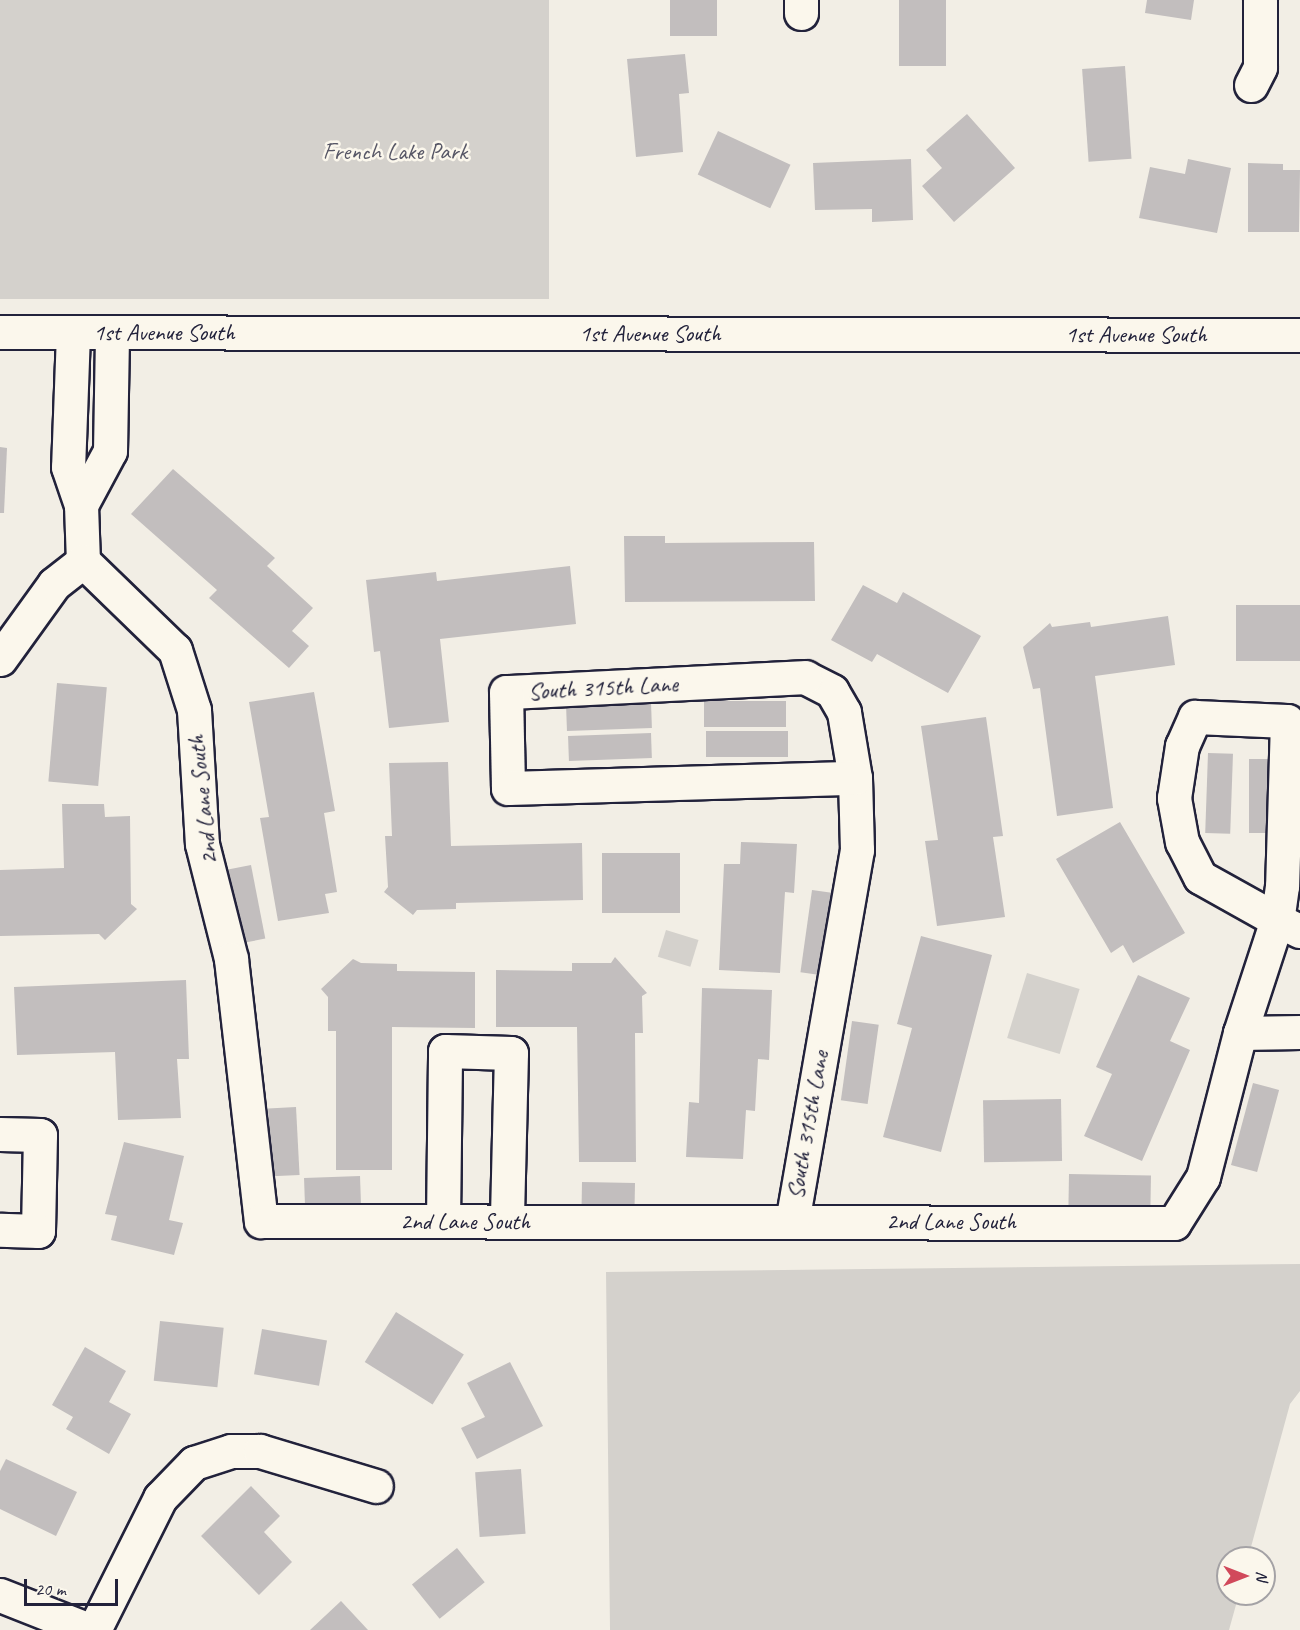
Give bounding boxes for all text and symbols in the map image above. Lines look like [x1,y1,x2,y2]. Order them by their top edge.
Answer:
park label: French Lake Park [323,138,467,166]
street label: 1st Avenue South [93,319,235,347]
street label: 1st Avenue South [579,320,721,348]
street label: 1st Avenue South [1065,321,1207,349]
street label: South 315th Lane [527,670,679,706]
street label: 2nd Lane South [182,734,224,866]
street label: South 315th Lane [781,1049,835,1201]
street label: 2nd Lane South [400,1208,530,1236]
street label: 2nd Lane South [886,1208,1016,1236]
north arrow [1216,1546,1276,1606]
scale bar [27,1567,122,1605]
text: N [1252,1571,1272,1581]
text: 20 m [35,1578,66,1600]

